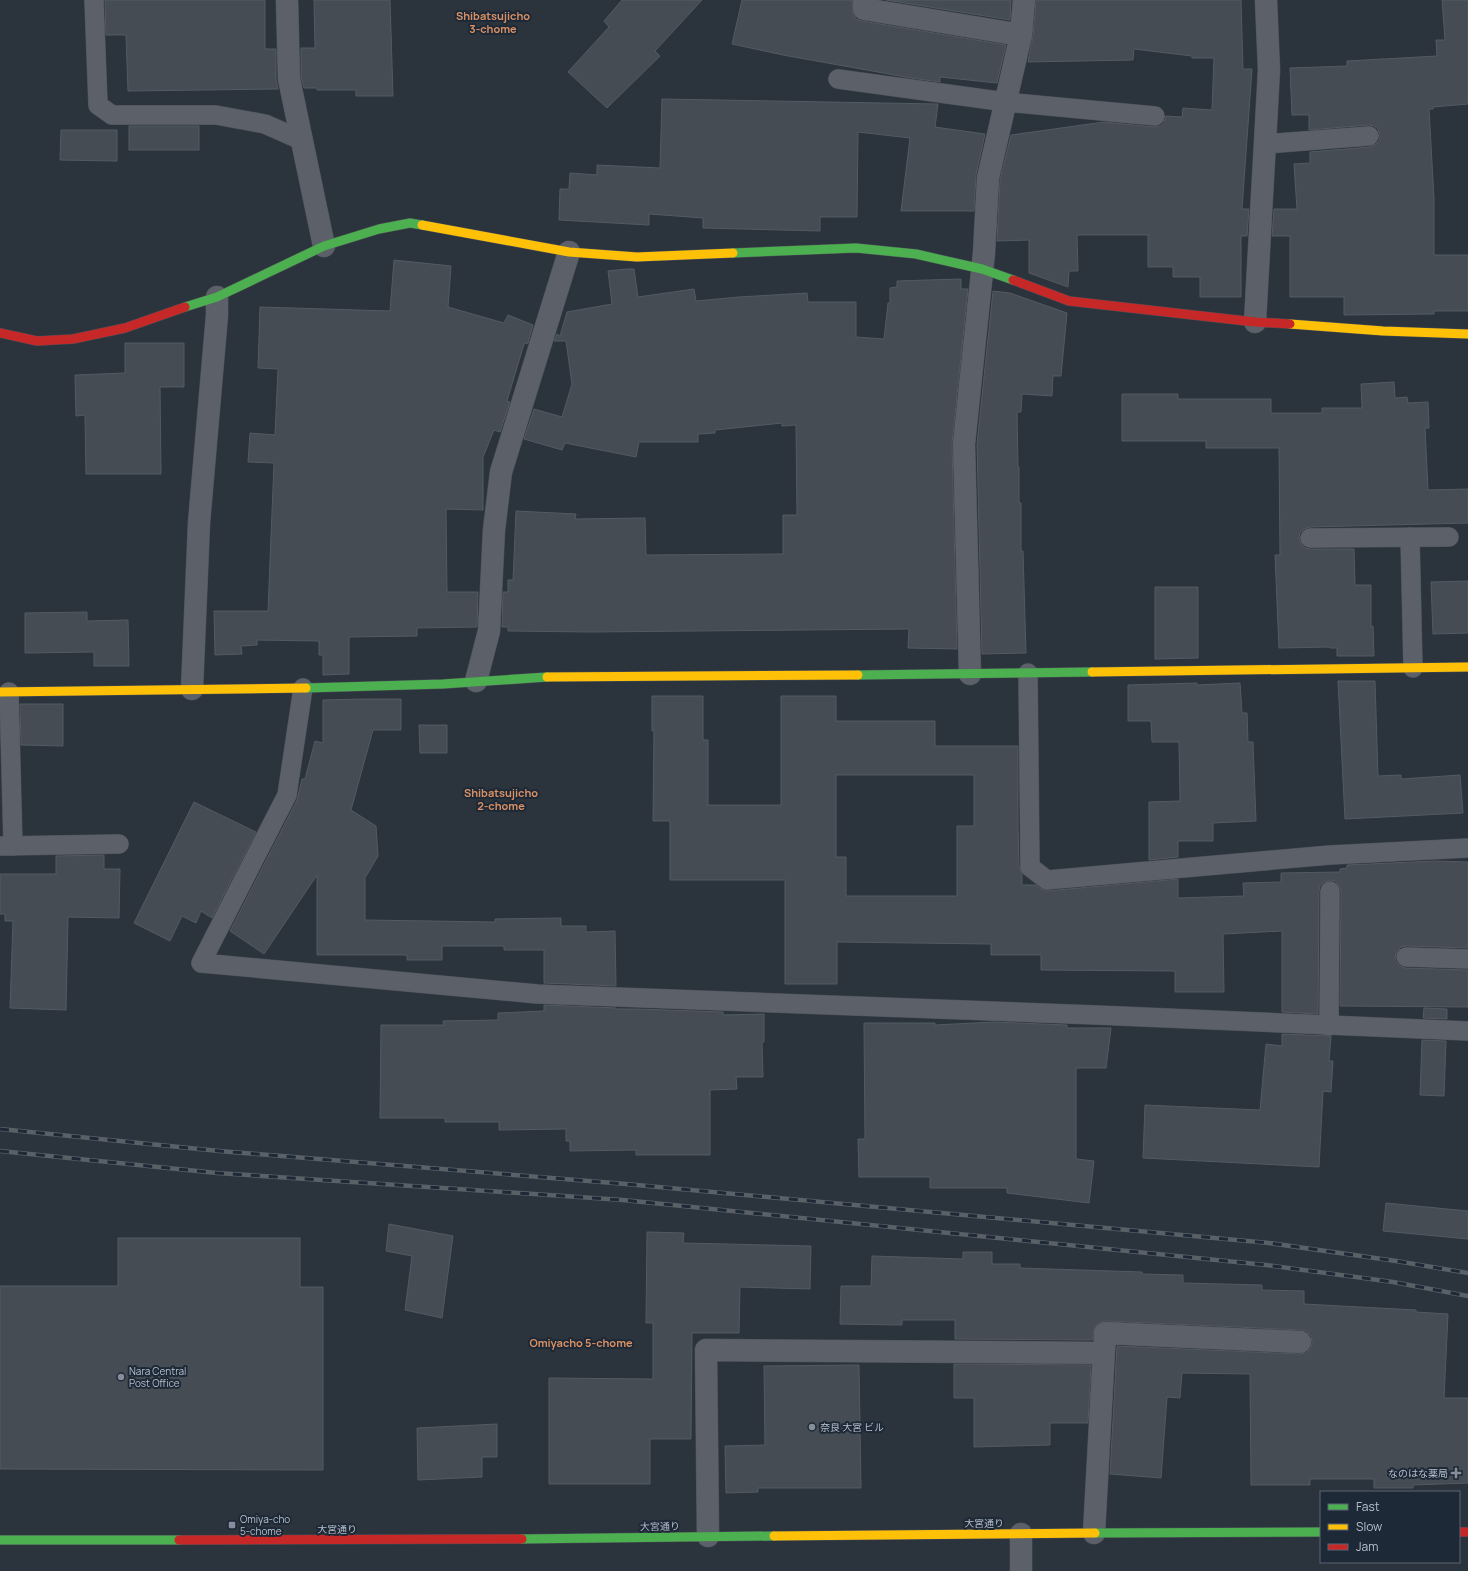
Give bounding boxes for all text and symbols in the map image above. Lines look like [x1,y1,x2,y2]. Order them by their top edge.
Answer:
district label: Shibatsujicho 3-chome [456,8,530,36]
district label: Shibatsujicho 2-chome [464,785,538,813]
district label: Omiyacho 5-chome [529,1335,633,1350]
place label: Nara Central Post Office [129,1364,186,1390]
marker: Nara Central Post Office [116,1372,126,1382]
place label: 奈良 大宮 ビル [820,1420,884,1434]
marker: 奈良 大宮 ビル [807,1422,817,1432]
place label: なのはな薬局 [1388,1466,1448,1480]
marker: なのはな薬局 [1451,1468,1461,1478]
legend [1320,1491,1460,1563]
text: Fast [1356,1498,1380,1515]
place label: Omiya-cho 5-chome [240,1512,290,1538]
street label: 大宮通り [964,1516,1004,1530]
text: Slow [1356,1518,1382,1535]
street label: 大宮通り [640,1519,680,1533]
marker: Omiya-cho 5-chome [227,1520,237,1530]
street label: 大宮通り [317,1522,357,1536]
text: Jam [1356,1538,1378,1555]

